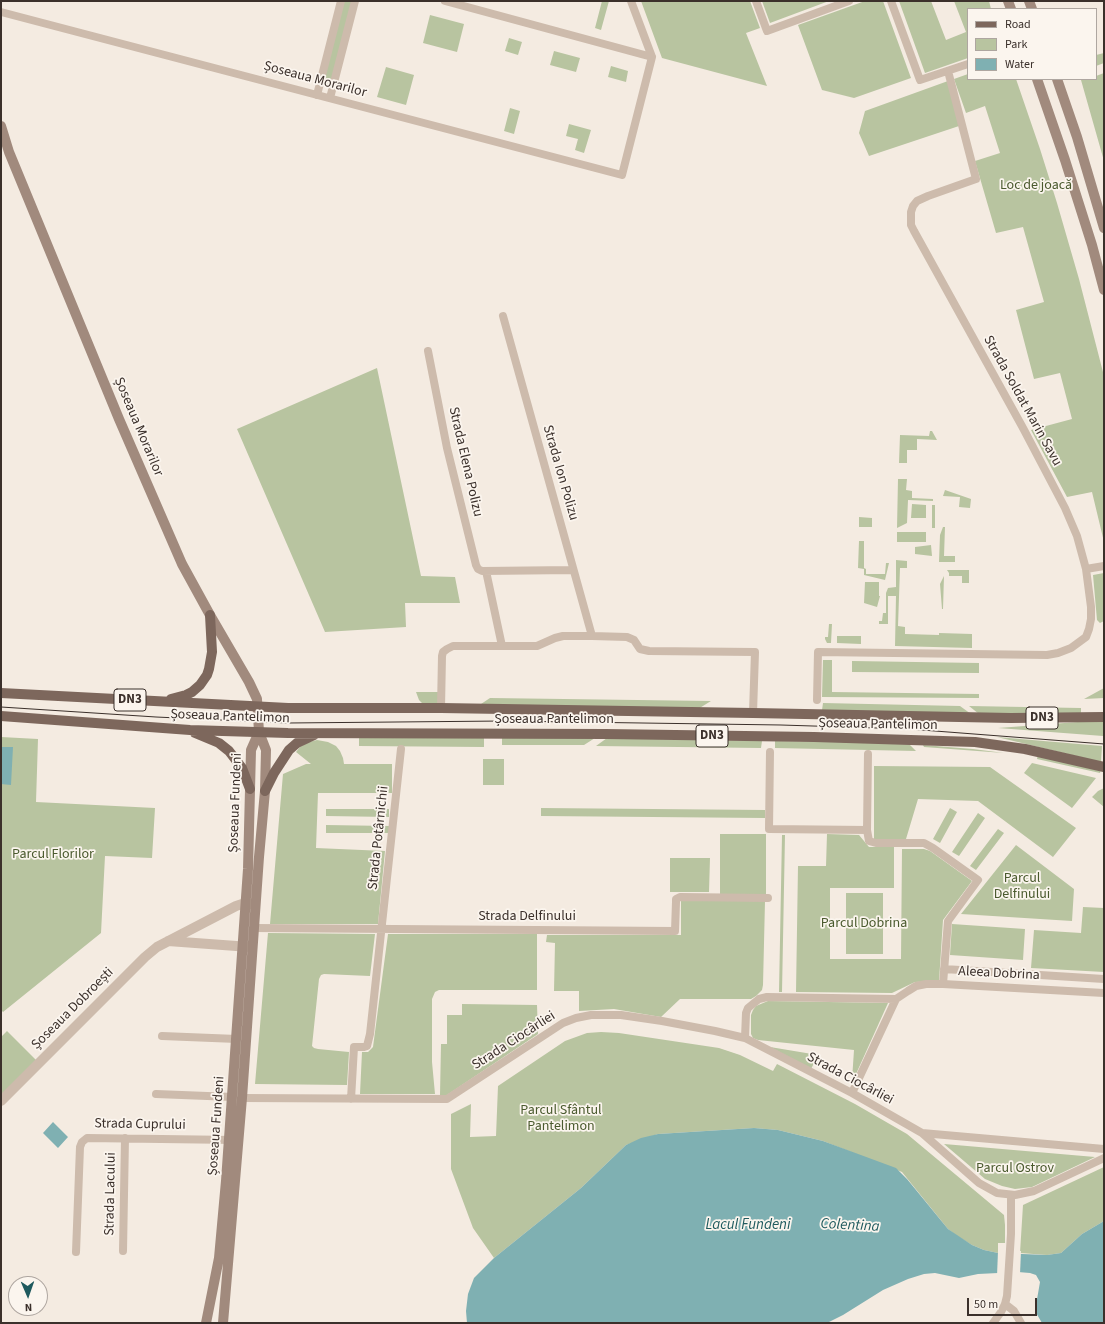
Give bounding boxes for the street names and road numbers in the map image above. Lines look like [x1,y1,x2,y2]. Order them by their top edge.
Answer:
street label: Șoseaua Morarilor [262,58,368,102]
street label: Strada Soldat Marin Savu [979,333,1065,469]
street label: Șoseaua Morarilor [110,375,166,479]
street label: Strada Elena Polizu [444,405,486,519]
street label: Strada Ion Polizu [538,423,582,523]
road number: DN3 [114,689,146,711]
street label: Șoseaua Pantelimon [170,707,290,727]
road number: DN3 [1026,707,1058,729]
street label: Șoseaua Pantelimon [494,712,614,728]
street label: Șoseaua Pantelimon [818,716,938,734]
road number: DN3 [696,725,728,747]
street label: Șoseaua Fundeni [226,753,246,853]
street label: Strada Potârnichii [365,785,393,891]
street label: Strada Delfinului [478,909,576,925]
street label: Aleea Dobrina [958,963,1040,985]
street label: Șoseaua Dobroești [28,964,118,1054]
street label: Strada Ciocârliei [469,1008,559,1074]
street label: Strada Ciocârliei [804,1049,896,1109]
street label: Șoseaua Fundeni [205,1076,229,1176]
street label: Strada Cuprului [94,1116,186,1134]
street label: Strada Lacului [102,1152,120,1236]

